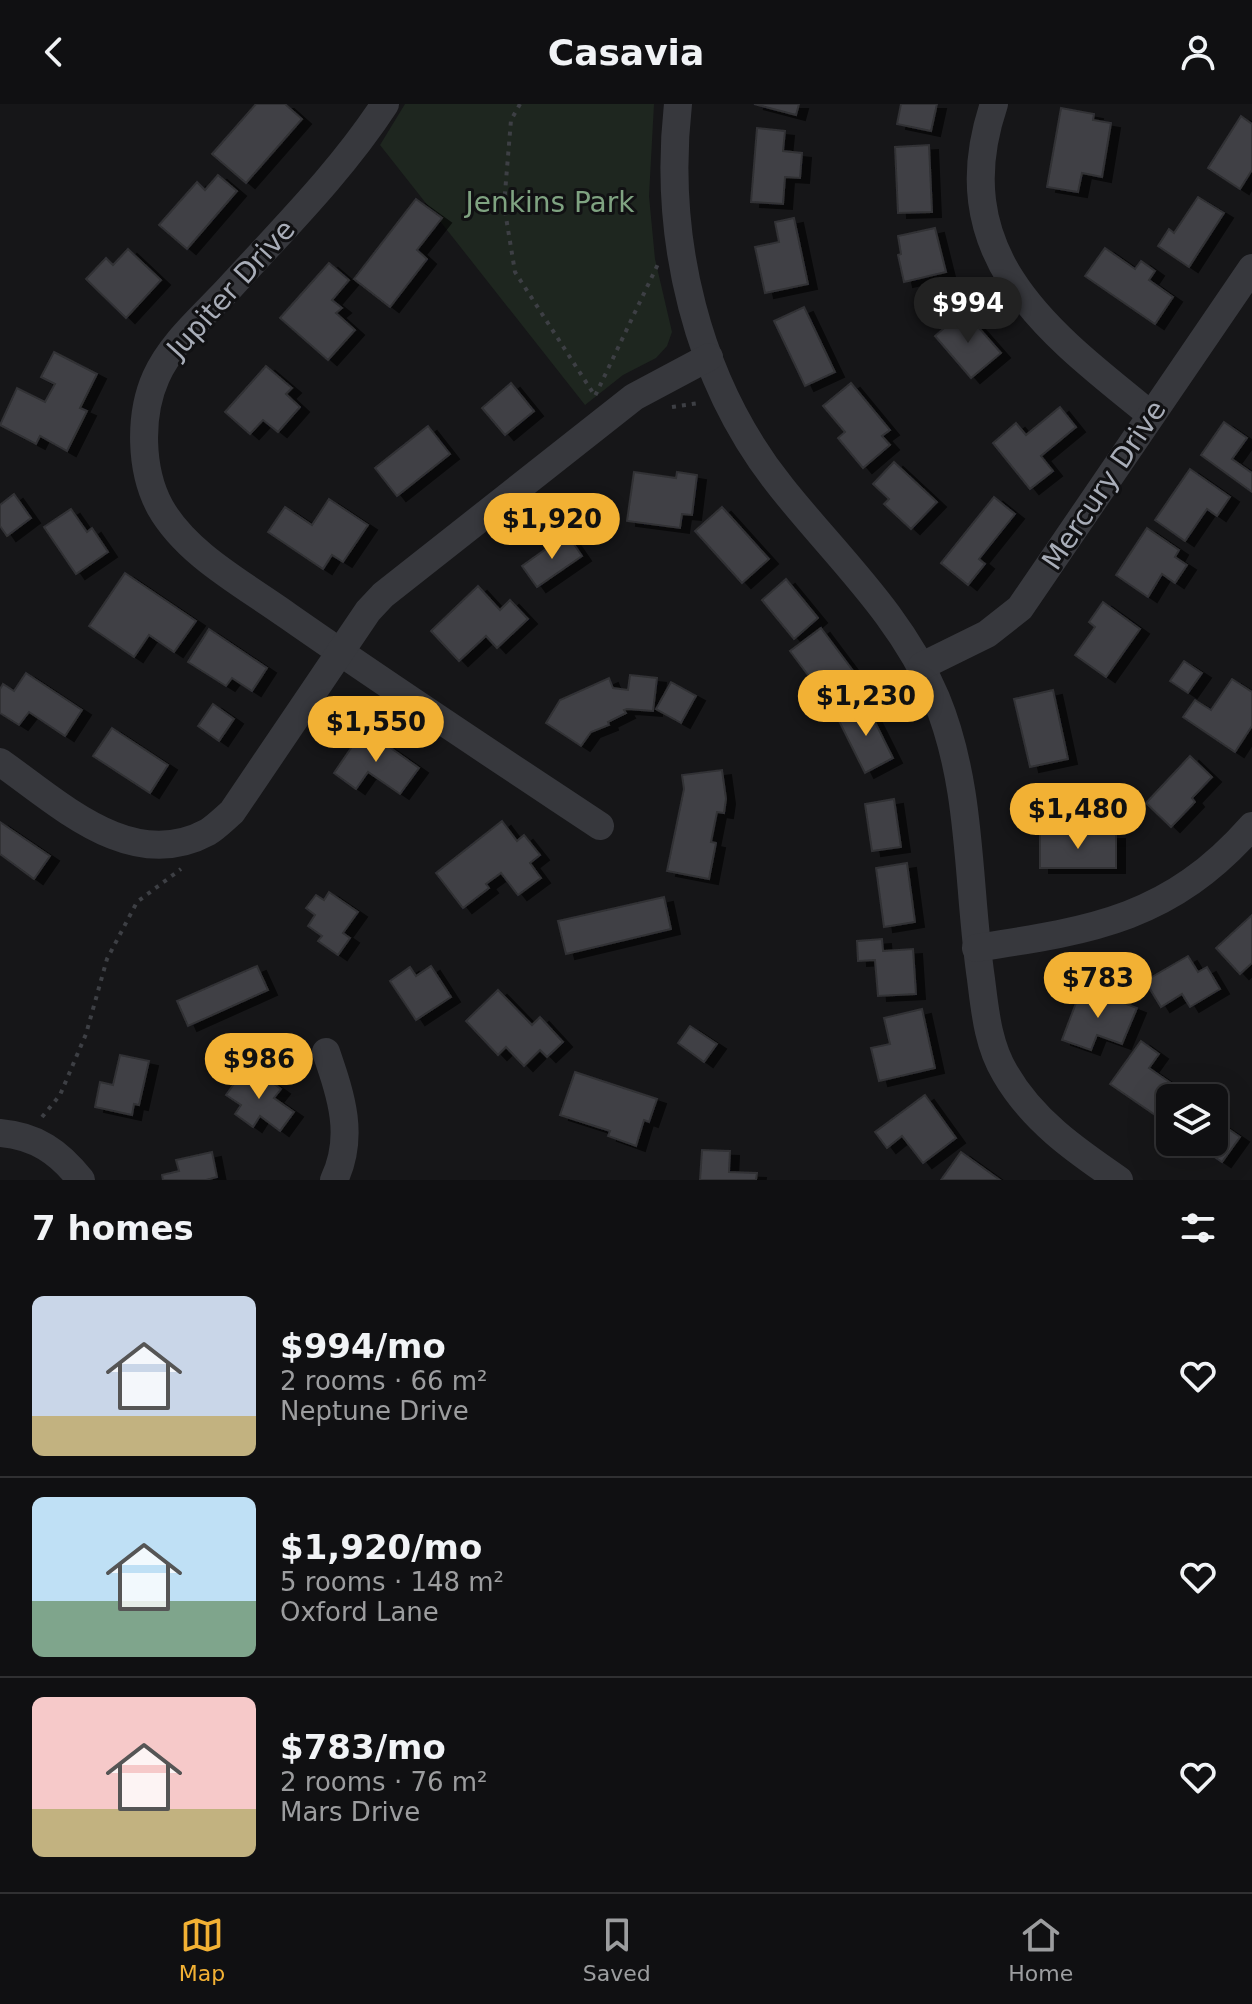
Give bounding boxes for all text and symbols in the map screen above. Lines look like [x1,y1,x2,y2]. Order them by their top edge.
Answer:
icon: back [32,30,76,74]
icon: person [1176,30,1220,74]
text: Casavia [548,32,704,73]
park label: Jenkins Park [464,186,635,219]
street label: Jupiter Drive [159,213,302,366]
pin: $994 [921,277,1015,345]
text: $994 [932,288,1004,318]
street label: Mercury Drive [1035,394,1173,576]
pin: $1,920 [487,493,617,561]
text: $1,920 [502,504,602,534]
pin: $1,230 [801,670,931,738]
text: $1,230 [816,681,916,711]
pin: $1,550 [311,696,441,764]
text: $1,550 [326,707,426,737]
pin: $1,480 [1013,783,1143,851]
text: $1,480 [1028,794,1128,824]
pin: $783 [1051,952,1145,1020]
text: $783 [1062,963,1134,993]
pin: $986 [212,1033,306,1101]
text: $986 [223,1044,295,1074]
map controls [1156,1084,1228,1156]
button: layers [1156,1084,1228,1156]
icon: filters [1176,1206,1220,1250]
text: 7 homes [32,1208,194,1248]
text: $994/mo [280,1326,446,1366]
icon: home [96,1328,192,1424]
icon: heart [1176,1354,1220,1398]
text: 2 rooms · 66 m² [280,1366,488,1396]
text: Neptune Drive [280,1396,469,1426]
text: $1,920/mo [280,1527,482,1567]
icon: home [96,1529,192,1625]
icon: heart [1176,1555,1220,1599]
text: 5 rooms · 148 m² [280,1567,504,1597]
text: Oxford Lane [280,1597,439,1627]
text: $783/mo [280,1727,446,1767]
icon: home [96,1729,192,1825]
icon: heart [1176,1755,1220,1799]
text: 2 rooms · 76 m² [280,1767,488,1797]
text: Mars Drive [280,1797,420,1827]
tab: Map [179,1913,225,1986]
tab: Saved [583,1913,651,1986]
tab: Home [1008,1913,1073,1986]

